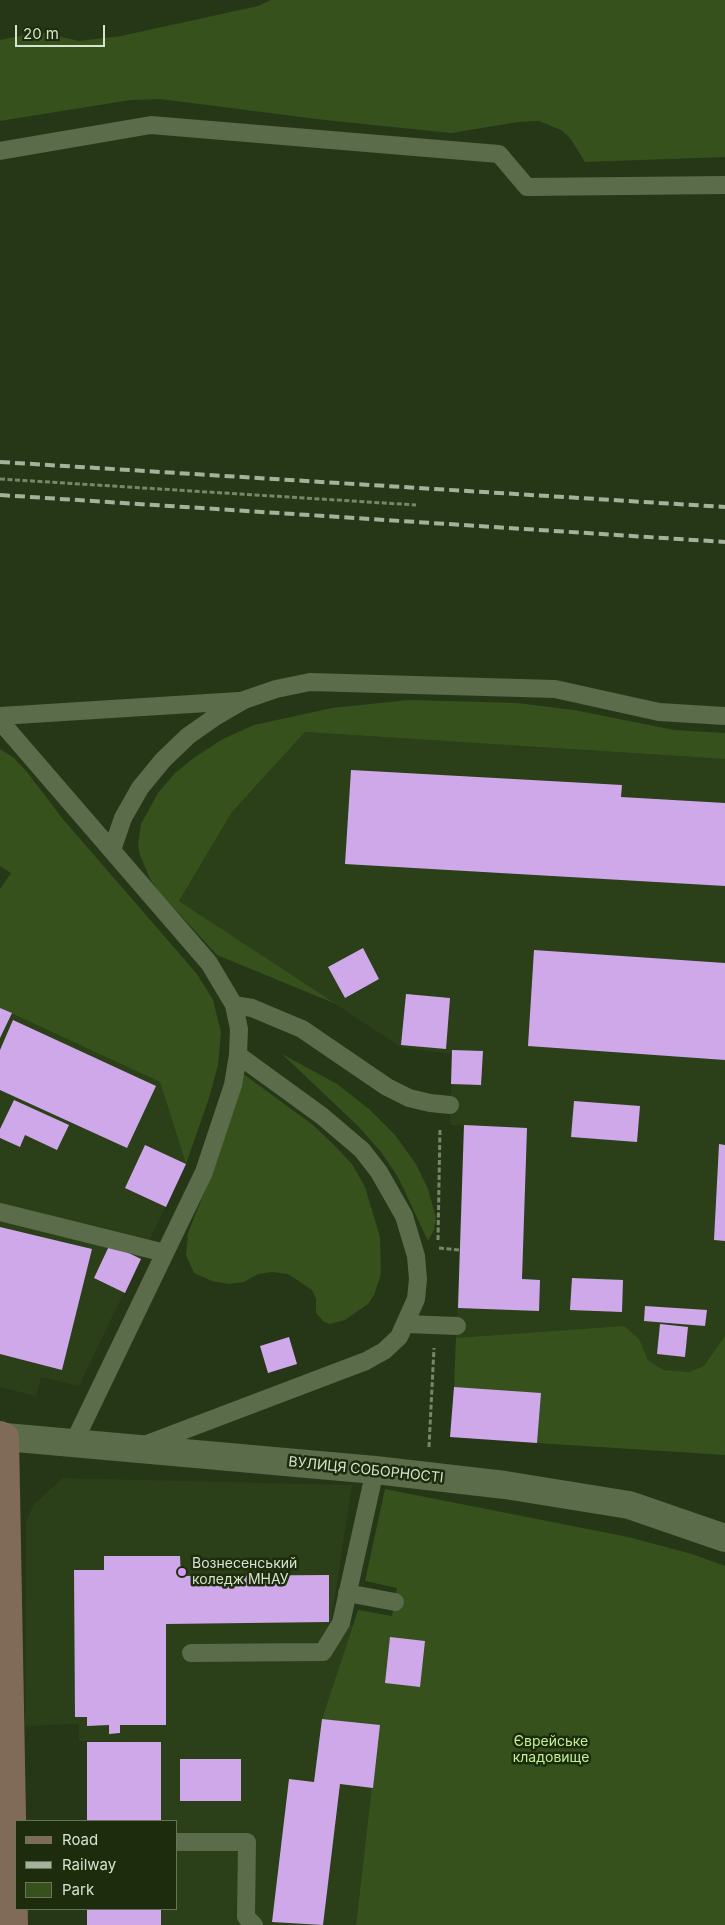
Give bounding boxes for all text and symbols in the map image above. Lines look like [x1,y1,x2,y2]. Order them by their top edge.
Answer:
scale bar [18,15,108,47]
text: 20 m [23,24,59,43]
street label: ВУЛИЦЯ СОБОРНОСТІ [288,1454,444,1486]
place label: Вознесенський коледж МНАУ [192,1556,297,1588]
marker: Вознесенський коледж МНАУ [176,1566,188,1578]
park label: Єврейське кладовище [513,1734,589,1766]
legend [15,1820,178,1910]
text: Road [62,1830,98,1849]
text: Railway [62,1855,116,1874]
text: Park [62,1880,94,1899]

